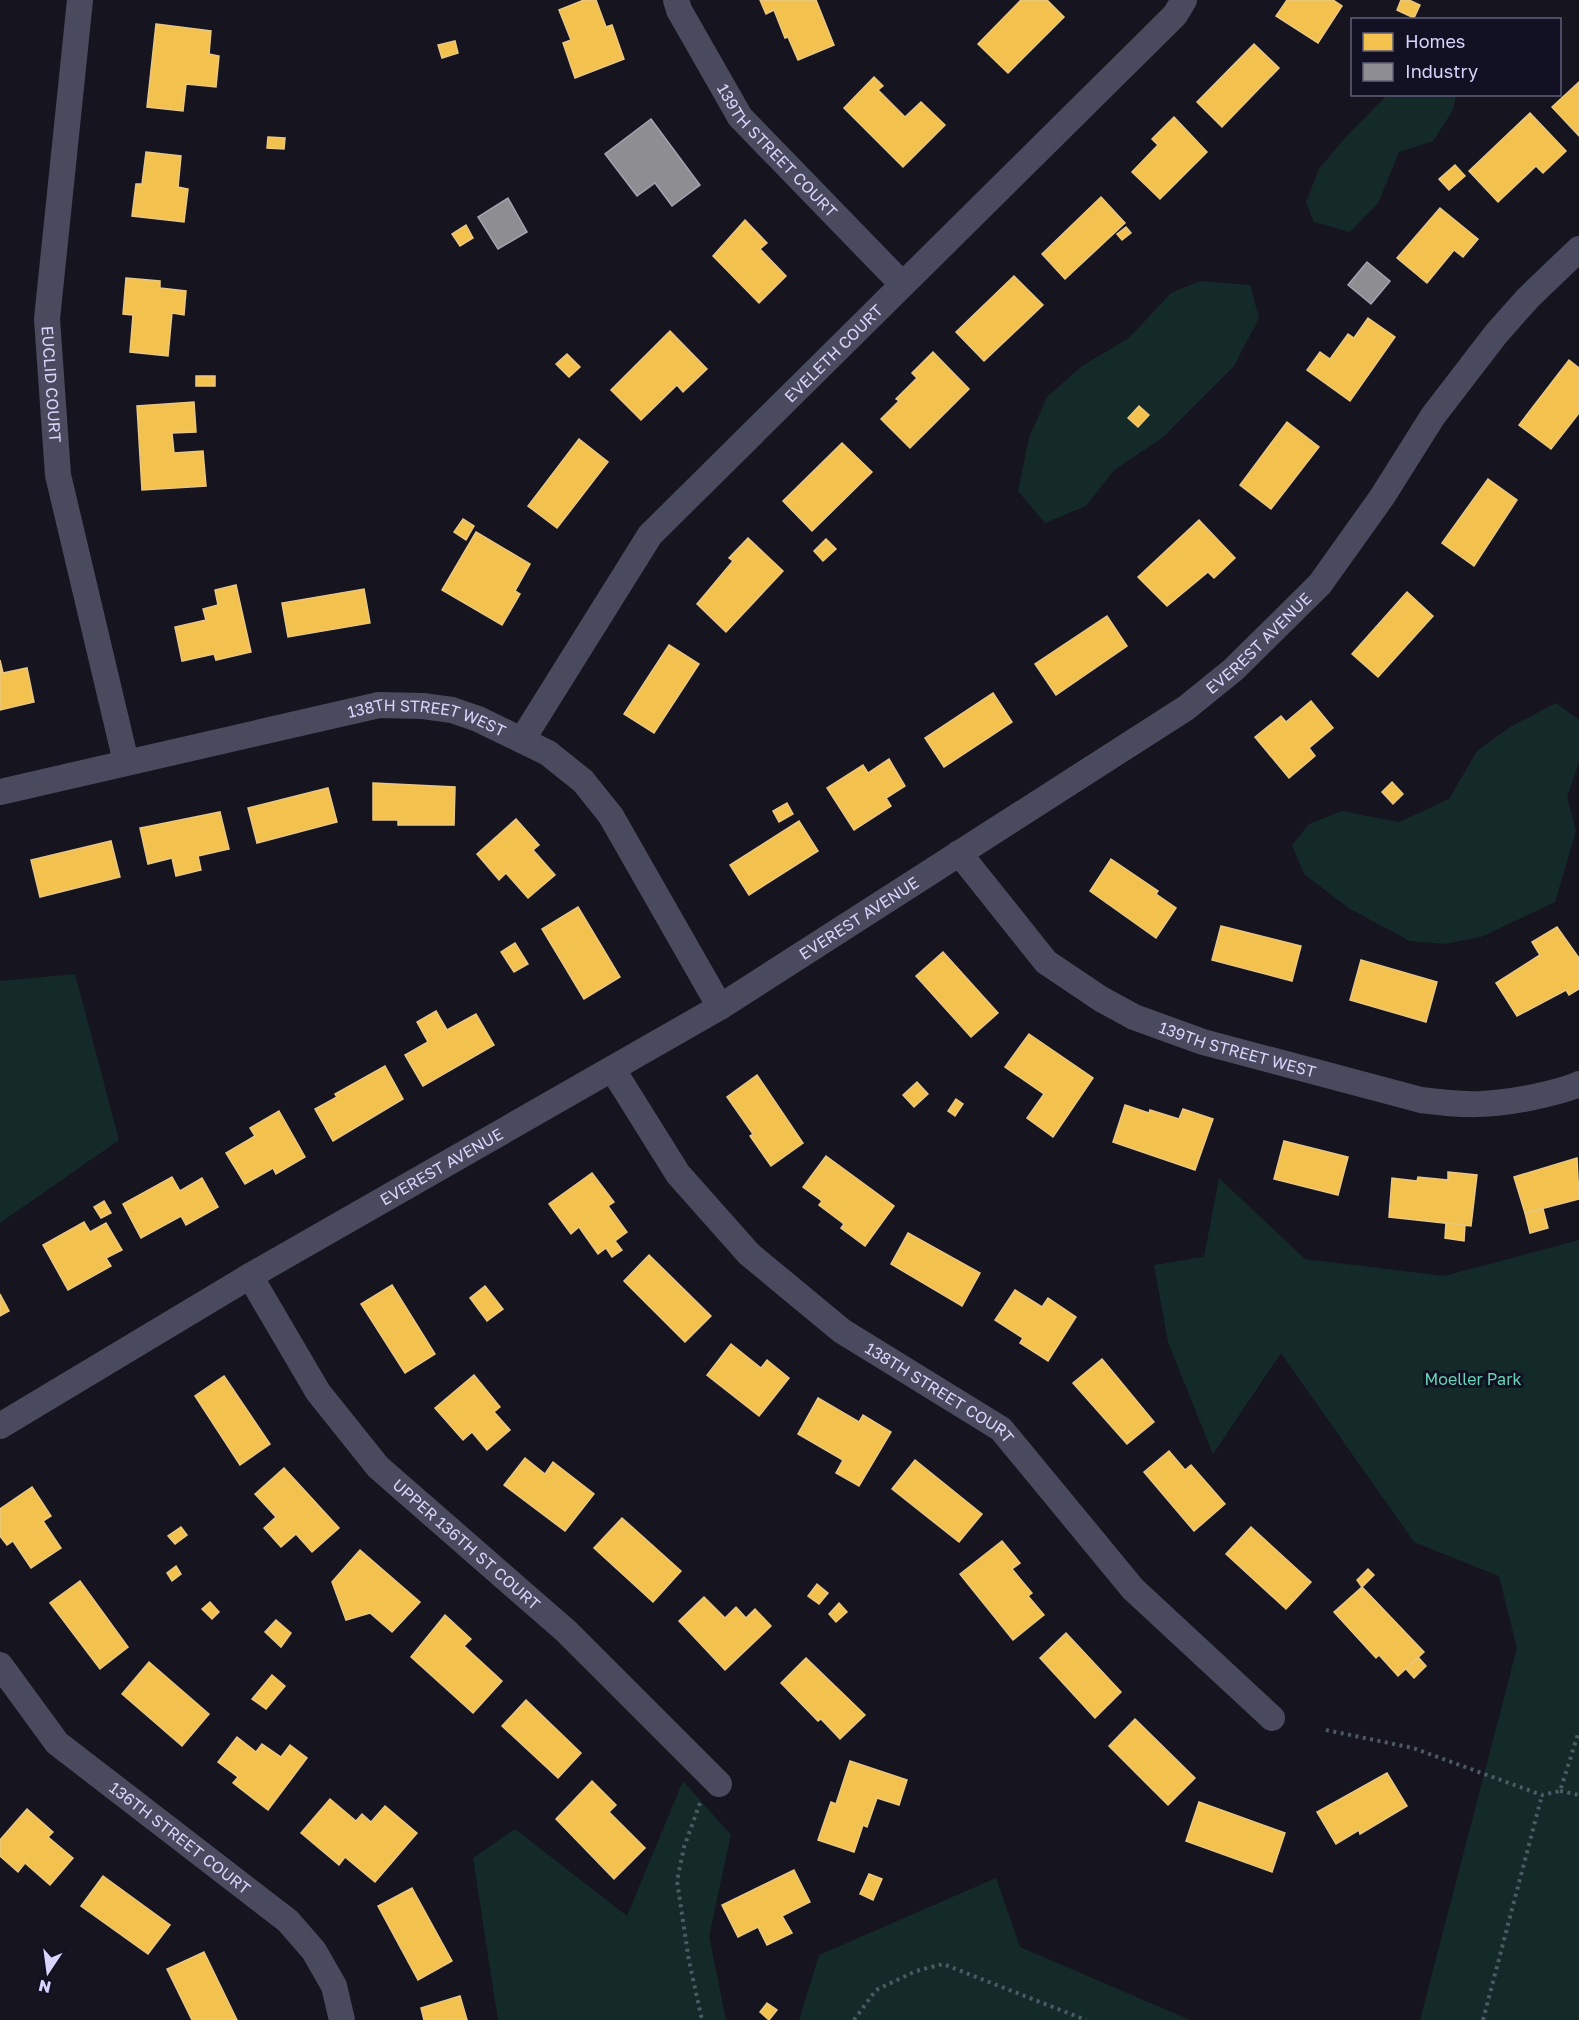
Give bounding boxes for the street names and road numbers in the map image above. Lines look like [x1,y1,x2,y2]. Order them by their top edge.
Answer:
street label: 139TH STREET COURT [713,80,842,221]
street label: EVELETH COURT [780,300,887,406]
street label: EUCLID COURT [38,325,66,443]
street label: EVEREST AVENUE [1201,588,1315,698]
street label: 138TH STREET WEST [345,694,509,741]
street label: EVEREST AVENUE [795,872,922,964]
street label: 139TH STREET WEST [1156,1017,1318,1082]
street label: EVEREST AVENUE [376,1123,506,1210]
street label: 138TH STREET COURT [862,1338,1018,1447]
street label: UPPER 136TH ST COURT [389,1474,545,1614]
street label: 136TH STREET COURT [106,1777,255,1898]

